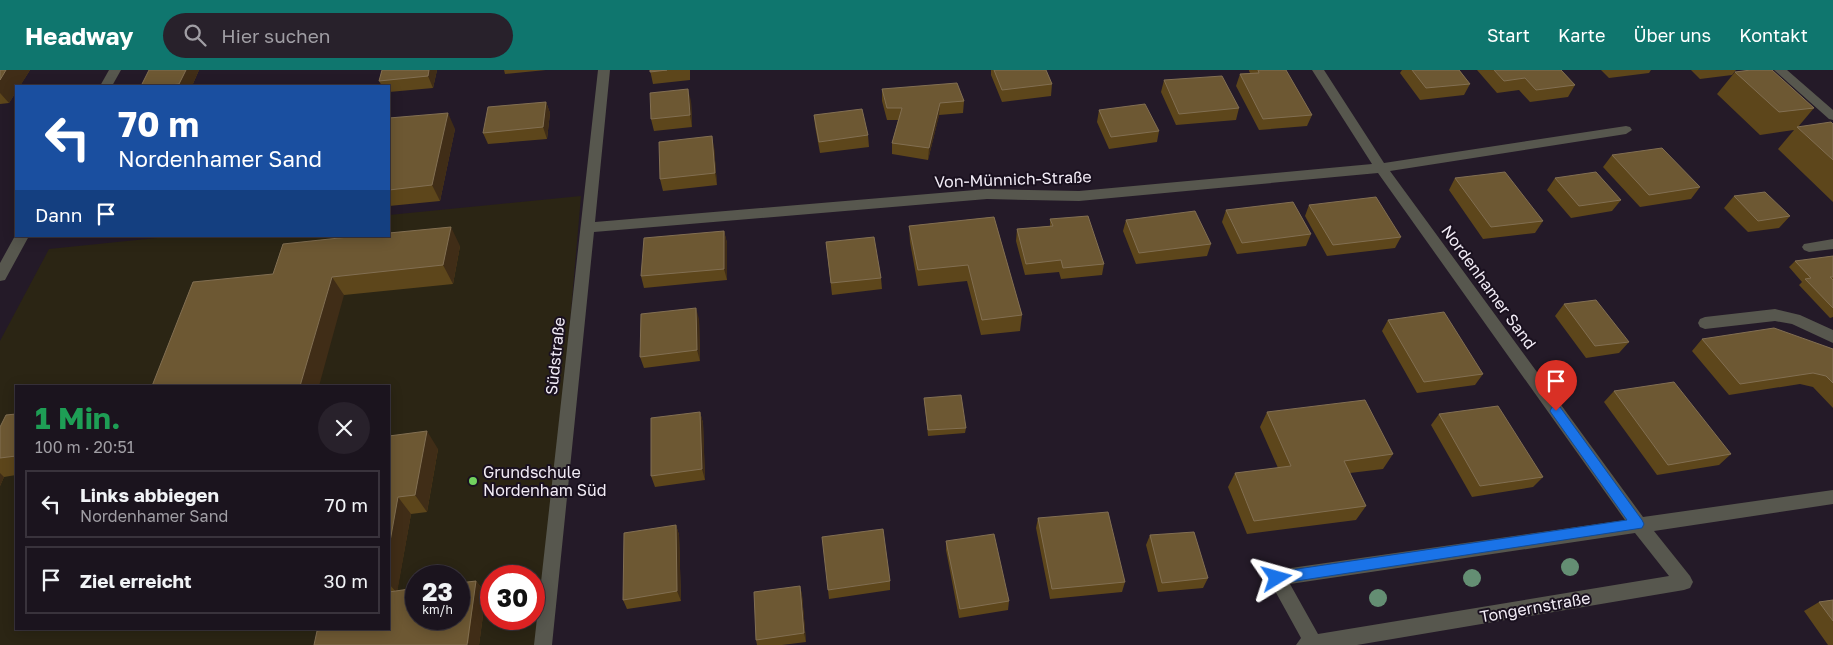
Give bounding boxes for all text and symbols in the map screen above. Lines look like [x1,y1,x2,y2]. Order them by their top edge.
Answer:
search box [163,13,513,58]
text: Headway [25,21,133,50]
icon: search [181,21,209,49]
text: Hier suchen [221,24,330,47]
text: Start [1487,24,1530,46]
text: Karte [1558,24,1605,46]
text: Über uns [1633,24,1711,46]
text: Kontakt [1739,24,1808,46]
text: 70 m [118,103,199,145]
icon: left [35,105,100,170]
text: Nordenhamer Sand [118,145,322,172]
street label: Von-Münnich-Straße [934,166,1092,192]
icon: arrive [92,200,120,228]
text: Dann [35,203,82,226]
street label: Nordenhamer Sand [1437,221,1541,353]
street label: Südstraße [541,316,569,396]
pin [1535,360,1577,411]
icon: arrive [1542,367,1570,395]
text: 1 Min. [35,400,121,436]
button: close [318,402,370,454]
text: 100 m · 20:51 [35,437,135,457]
place label: Grundschule Nordenham Süd [483,462,607,500]
marker: Grundschule Nordenham Süd [467,475,479,487]
text: Links abbiegen [80,483,219,506]
icon: left [37,490,65,518]
text: 70 m [325,493,368,516]
text: Nordenhamer Sand [80,506,228,526]
position arrow [1250,551,1302,603]
speed limit sign: 30 [480,565,545,630]
icon: arrive [37,566,65,594]
text: Ziel erreicht [80,569,192,592]
text: 30 m [324,569,368,592]
text: 23 [422,576,453,607]
street label: Tongernstraße [1478,587,1592,627]
text: km/h [422,602,453,617]

